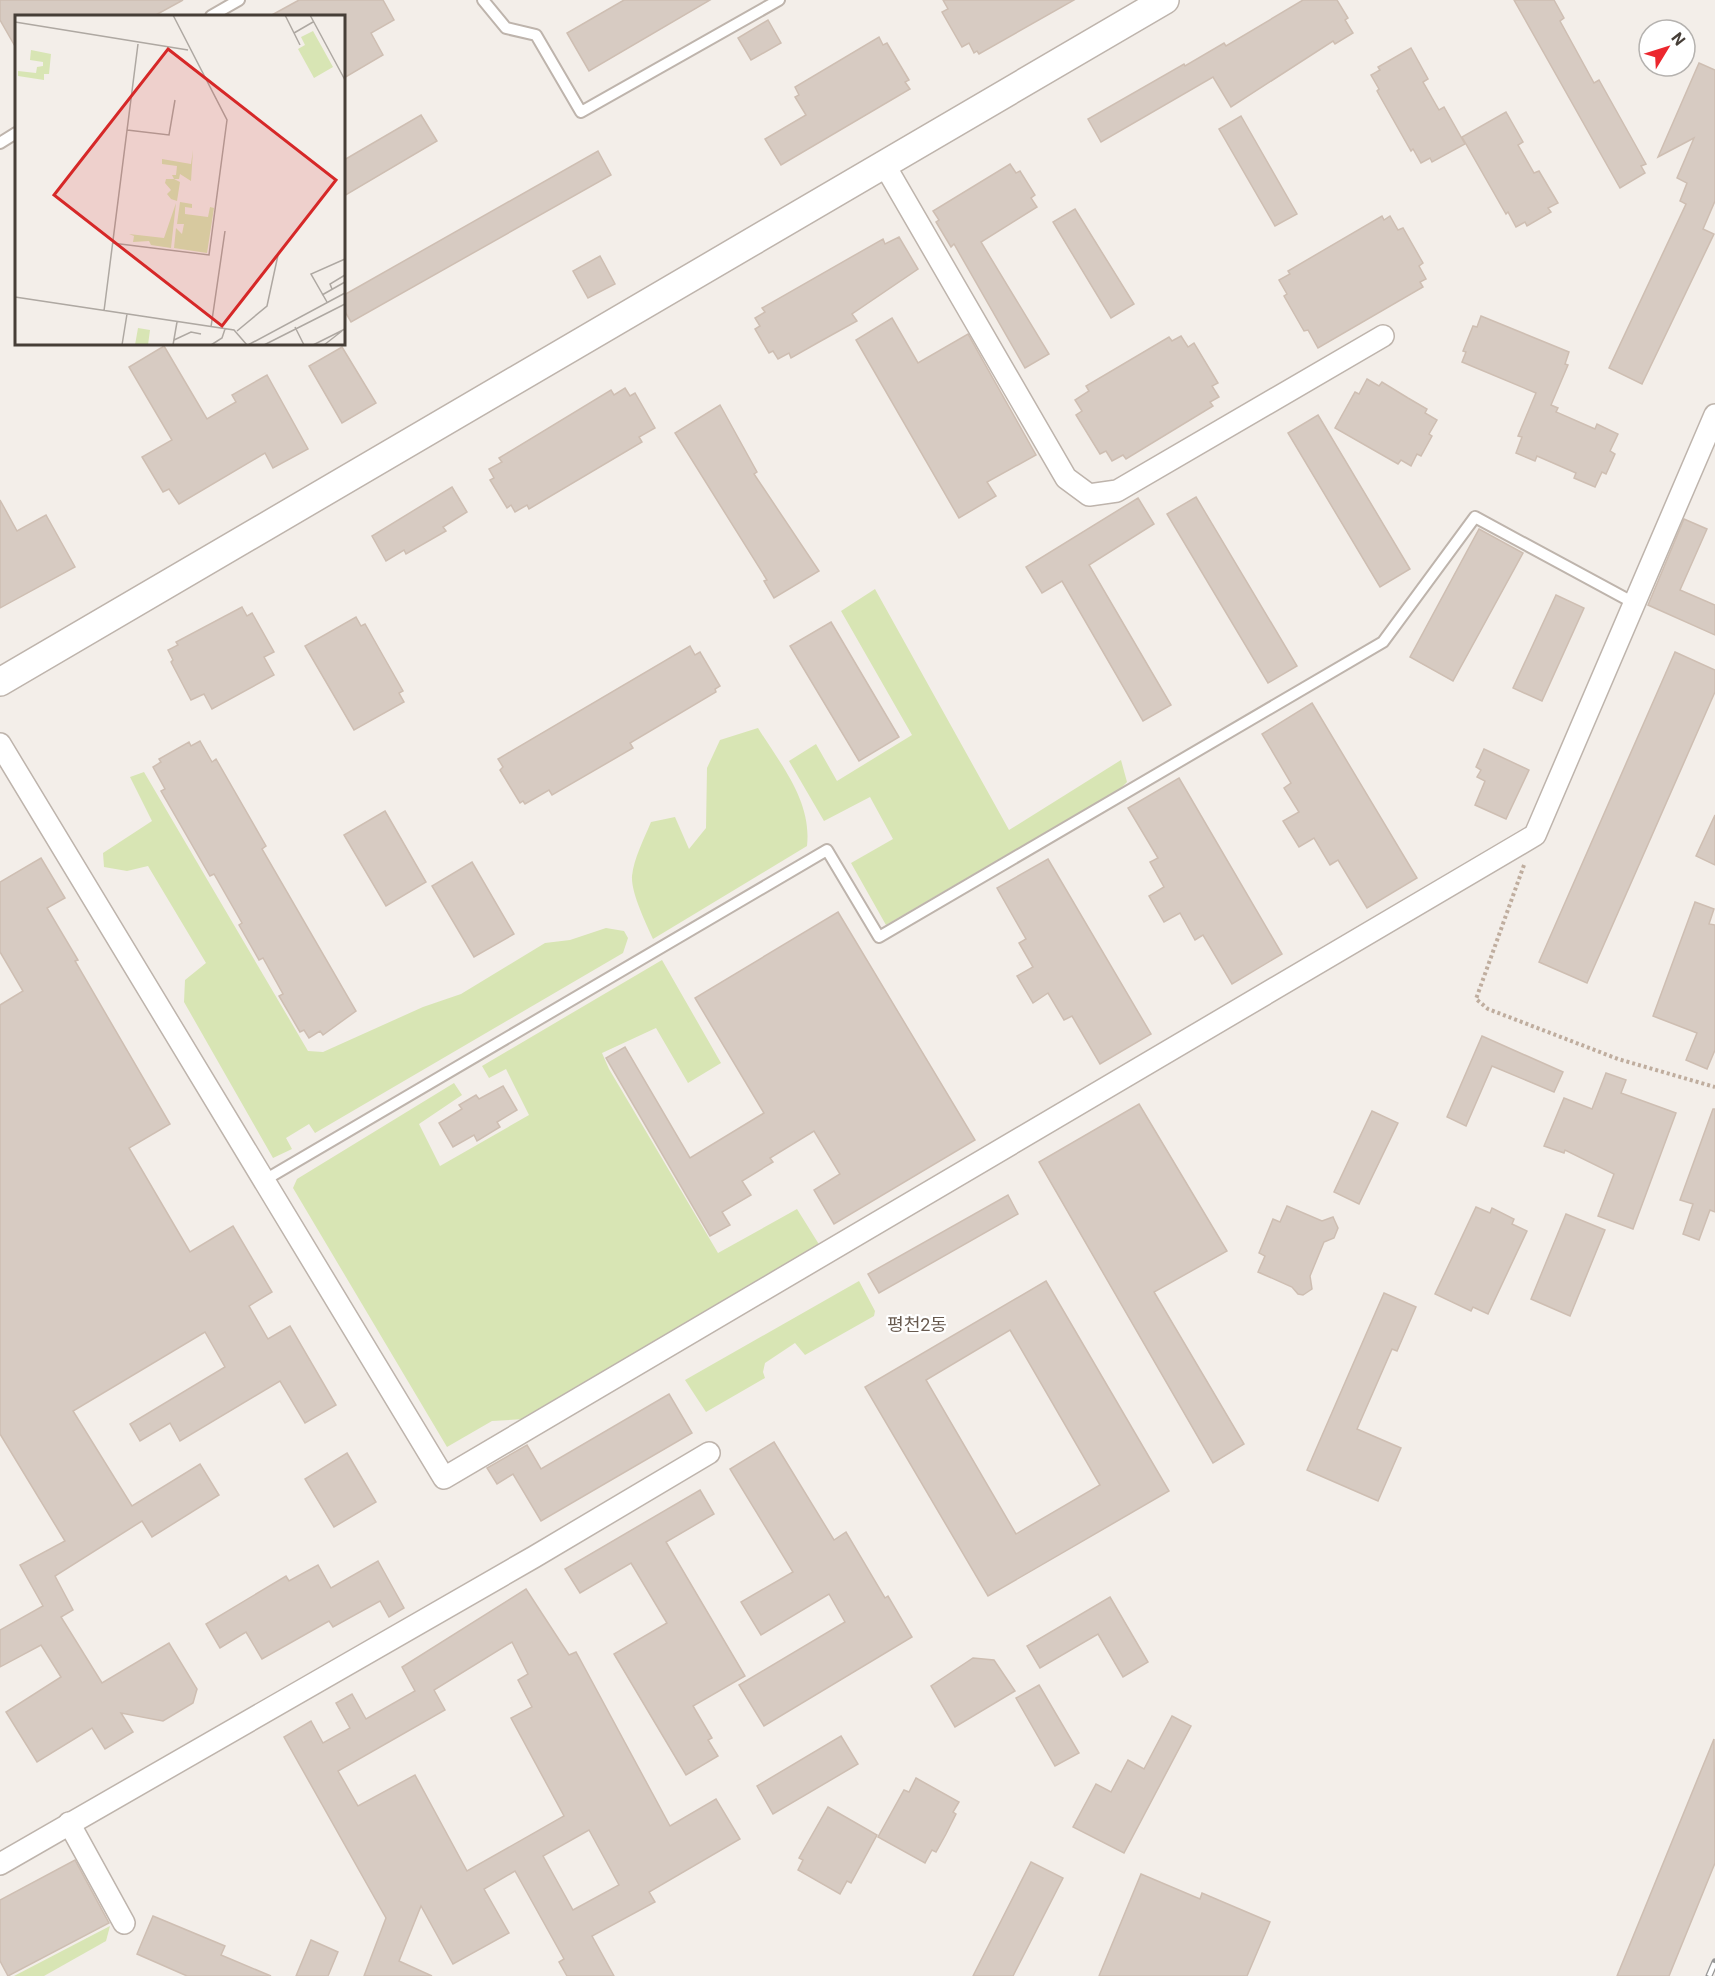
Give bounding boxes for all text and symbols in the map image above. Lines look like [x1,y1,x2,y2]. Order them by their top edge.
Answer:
inset map [15,15,345,345]
north arrow [1637,18,1697,78]
text: N [1667,29,1689,49]
district label: 평천2동 [887,1314,947,1335]

